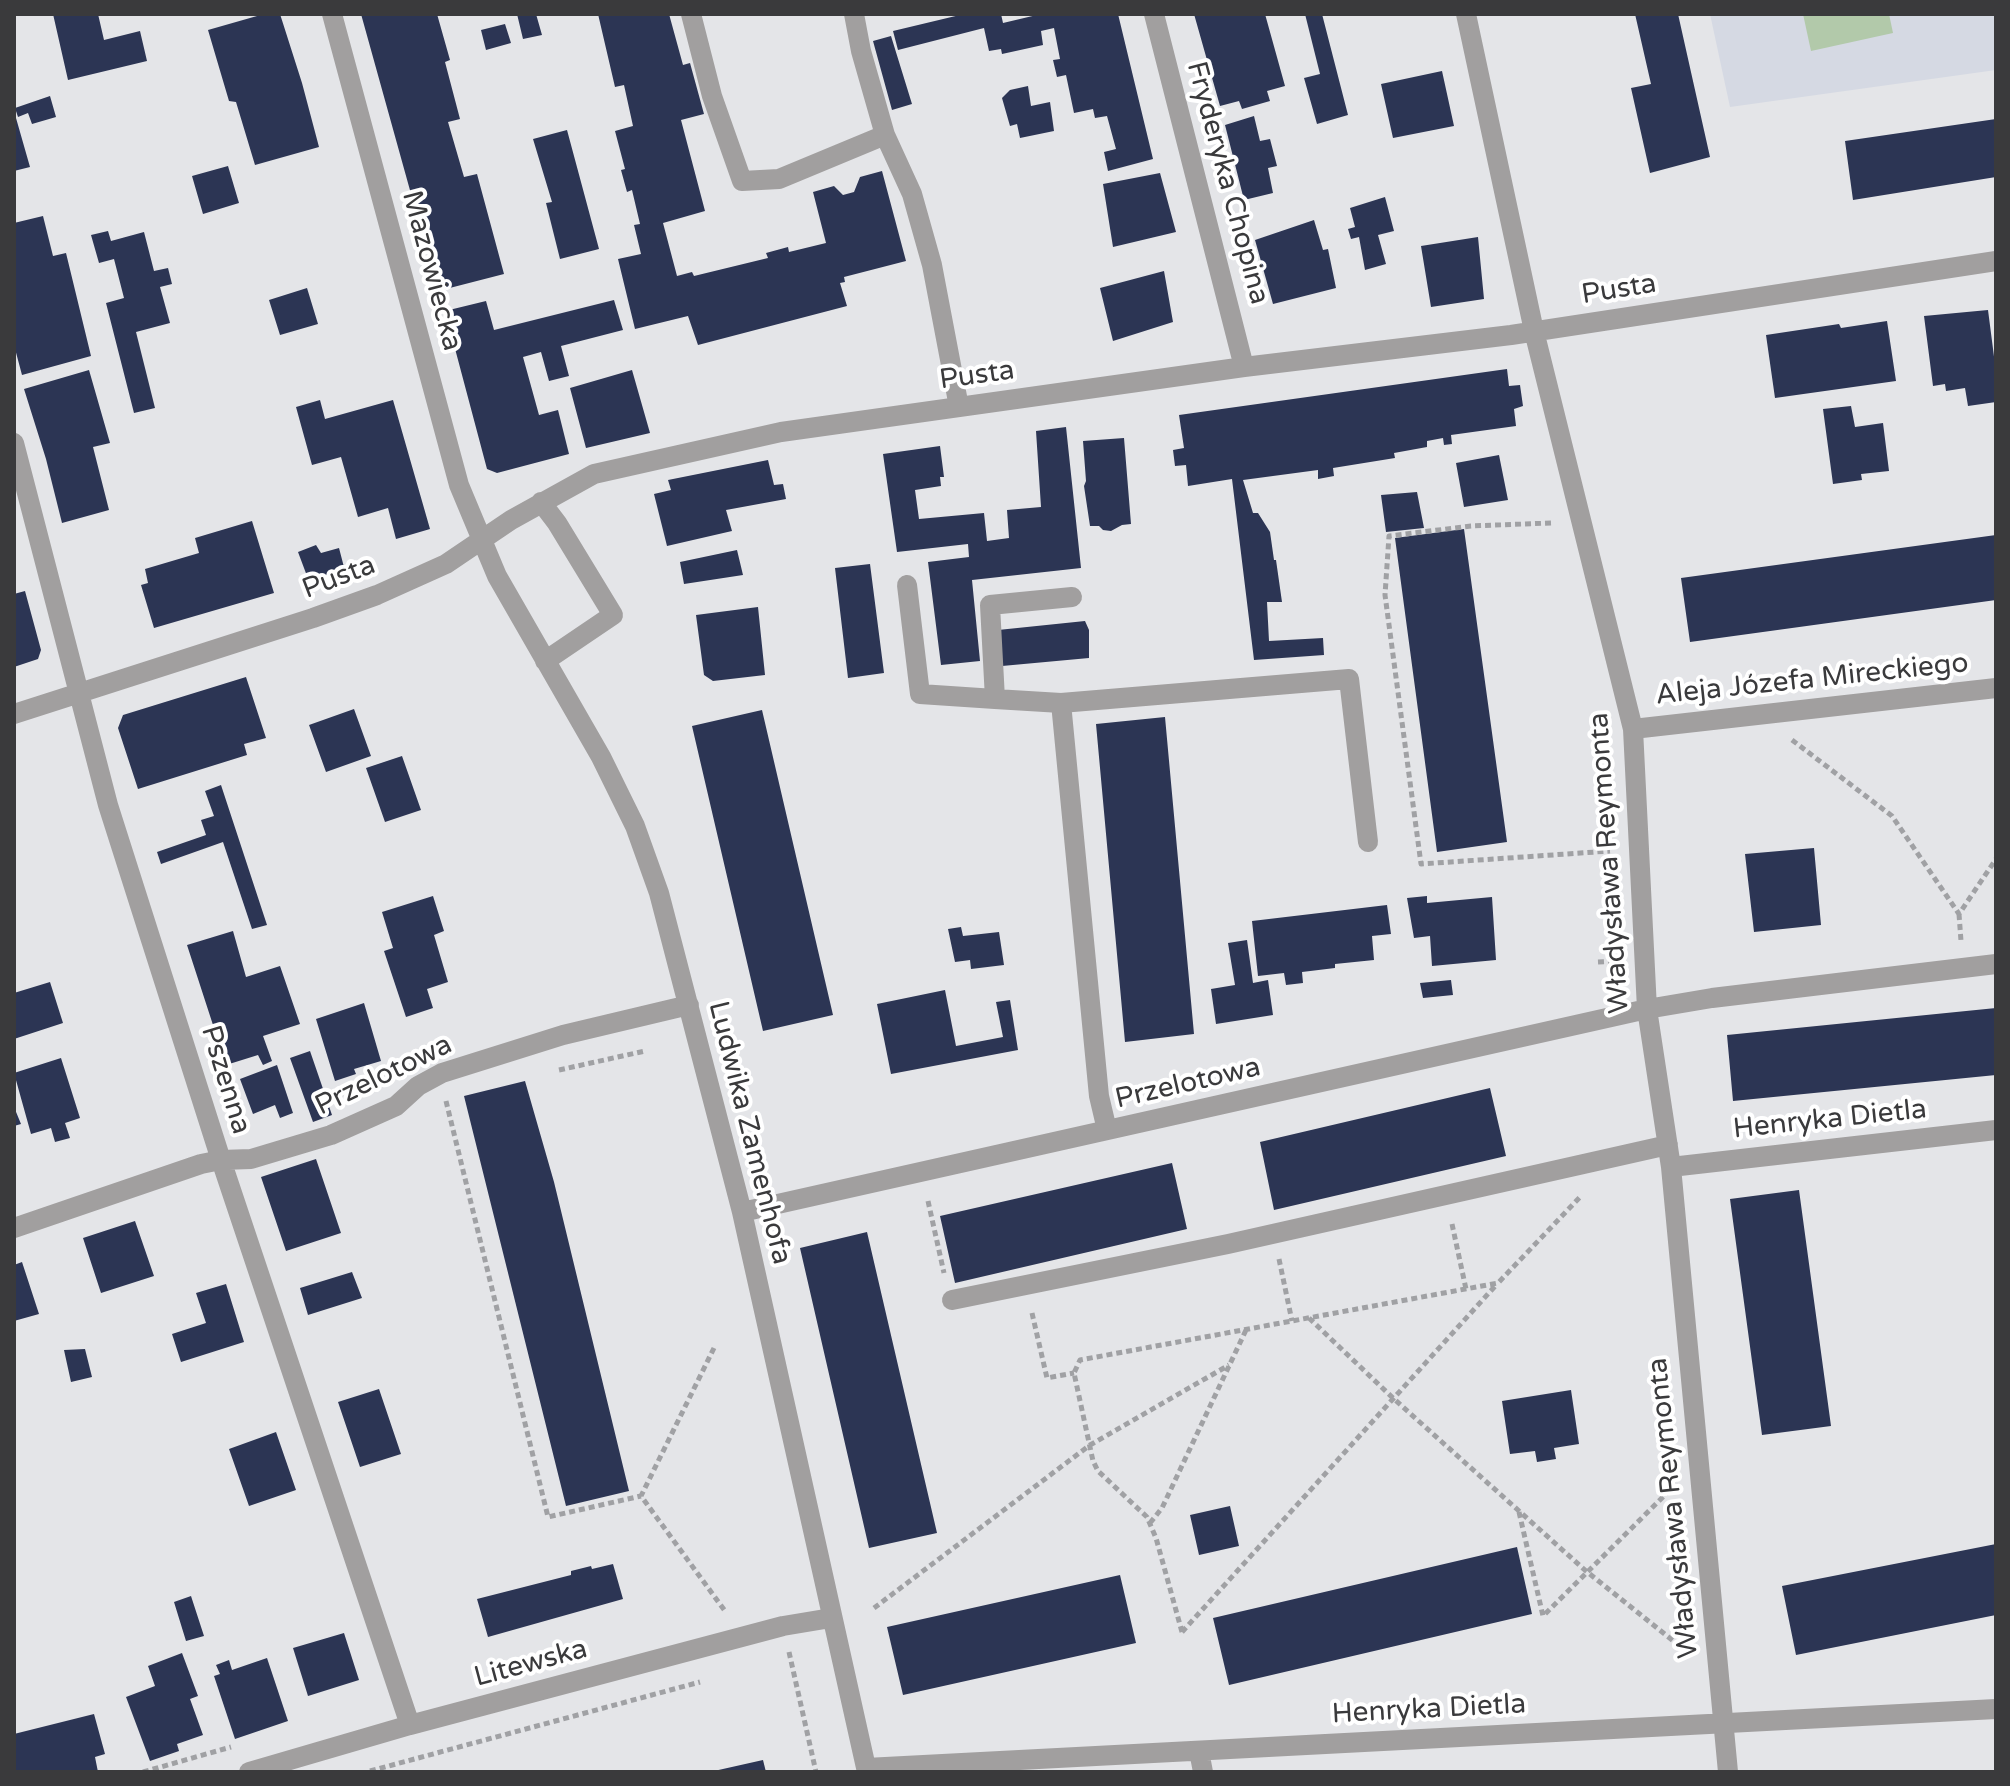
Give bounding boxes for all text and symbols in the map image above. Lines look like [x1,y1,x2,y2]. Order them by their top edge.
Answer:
street label: Fryderyka Chopina [1178,58,1276,308]
street label: Mazowiecka [394,187,468,355]
street label: Pusta [1579,268,1659,312]
street label: Pusta [937,354,1017,398]
street label: Pusta [298,549,380,607]
street label: Aleja Józefa Mireckiego [1654,647,1970,713]
street label: Władysława Reymonta [1583,711,1637,1015]
street label: Ludwika Zamenhofa [700,998,798,1268]
street label: Pszenna [193,1022,257,1138]
street label: Przelotowa [310,1028,458,1124]
street label: Przelotowa [1112,1051,1264,1117]
street label: Henryka Dietla [1732,1093,1928,1147]
street label: Władysława Reymonta [1642,1356,1706,1660]
street label: Litewska [471,1633,591,1695]
street label: Henryka Dietla [1331,1688,1527,1732]

